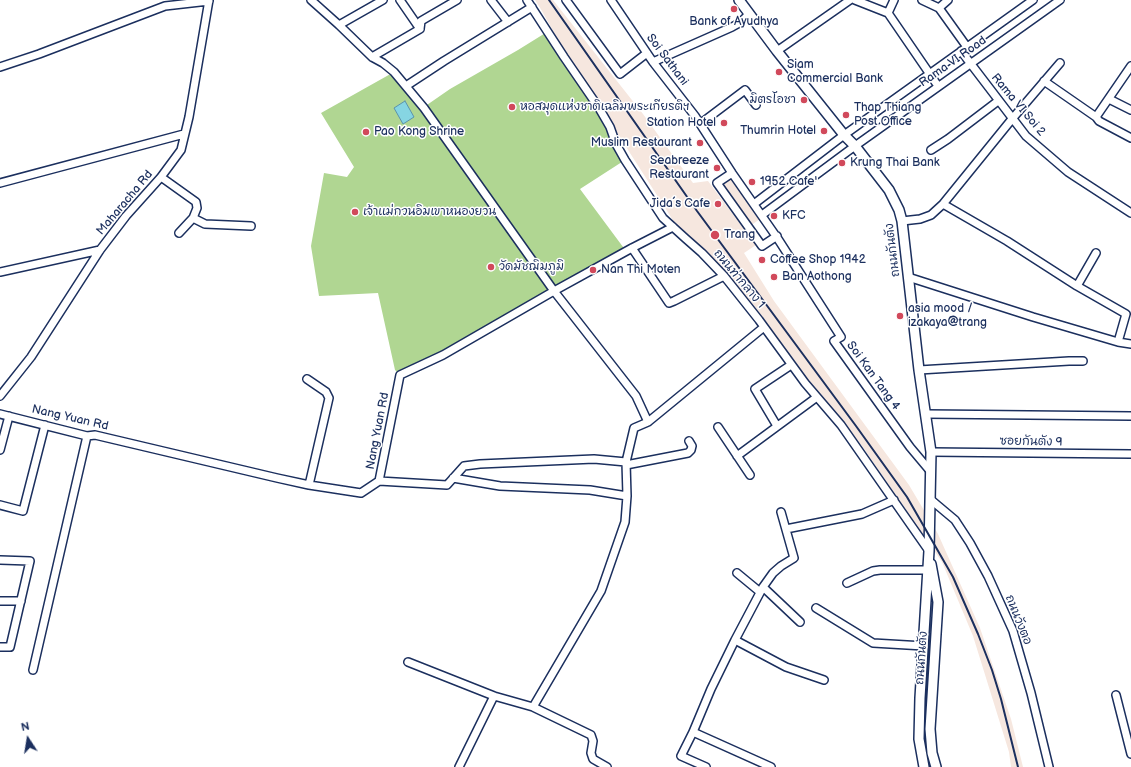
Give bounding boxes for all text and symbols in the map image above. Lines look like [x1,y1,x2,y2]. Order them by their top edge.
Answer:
marker: Bank of Ayudhya [729,4,739,14]
place label: Bank of Ayudhya [689,15,779,29]
street label: Soi Sathani [643,31,691,89]
street label: Rama VI Road [917,34,989,90]
place label: Siam Commercial Bank [787,58,883,86]
marker: Siam Commercial Bank [774,67,784,77]
street label: Rama VI Soi 2 [988,71,1048,139]
place label: มิตรโอชา [750,93,796,107]
marker: มิตรโอชา [799,95,809,105]
place label: หอสมุดแห่งชาติเฉลิมพระเกียรติฯ [520,100,690,114]
place label: Thap Thiang Post Office [854,101,921,129]
marker: หอสมุดแห่งชาติเฉลิมพระเกียรติฯ [507,102,517,112]
marker: Thap Thiang Post Office [841,110,851,120]
place label: Station Hotel [647,116,716,130]
marker: Station Hotel [719,118,729,128]
place label: Thumrin Hotel [740,124,816,138]
place label: Pao Kong Shrine [374,125,464,139]
marker: Thumrin Hotel [819,126,829,136]
marker: Pao Kong Shrine [361,127,371,137]
place label: Muslim Restaurant [591,136,692,150]
marker: Muslim Restaurant [695,138,705,148]
place label: Seabreeze Restaurant [649,154,709,182]
place label: Krung Thai Bank [850,156,940,170]
marker: Krung Thai Bank [837,158,847,168]
marker: Seabreeze Restaurant [712,163,722,173]
street label: Maharacha Rd [94,168,156,238]
place label: 1952 Cafe' [760,175,817,189]
marker: 1952 Cafe' [747,177,757,187]
place label: Jida´s Cafe [650,197,710,211]
marker: Jida´s Cafe [713,199,723,209]
place label: เจ้าเเม่กวนอิมเขาหนองยวน [363,205,496,219]
marker: เจ้าเเม่กวนอิมเขาหนองยวน [350,207,360,217]
place label: KFC [782,209,805,223]
marker: KFC [769,211,779,221]
street label: ถนนกันตัง [883,222,903,278]
place label: Trang [724,228,755,242]
marker: Trang [709,229,721,241]
street label: ถนนท่ากลาง 1 [710,247,768,311]
place label: Coffee Shop 1942 [770,253,866,267]
marker: Coffee Shop 1942 [757,255,767,265]
place label: วัดมัชฌิมภูมิ [499,260,564,274]
marker: วัดมัชฌิมภูมิ [486,262,496,272]
place label: Nan Thi Moten [601,263,681,277]
marker: Nan Thi Moten [588,265,598,275]
place label: Ban Aothong [782,270,852,284]
marker: Ban Aothong [769,272,779,282]
place label: asia mood / izakaya@trang [908,302,987,330]
marker: asia mood / izakaya@trang [895,311,905,321]
street label: Soi Kan Tang 4 [843,339,903,413]
street label: Nang Yuan Rd [363,391,393,471]
street label: Nang Yuan Rd [30,402,110,434]
street label: ซอยกันตัง 9 [999,434,1063,450]
street label: ถนนวังตอ [1001,593,1035,647]
street label: ถนนกันตัง [913,631,931,685]
north arrow [8,719,48,759]
text: N [20,720,31,734]

